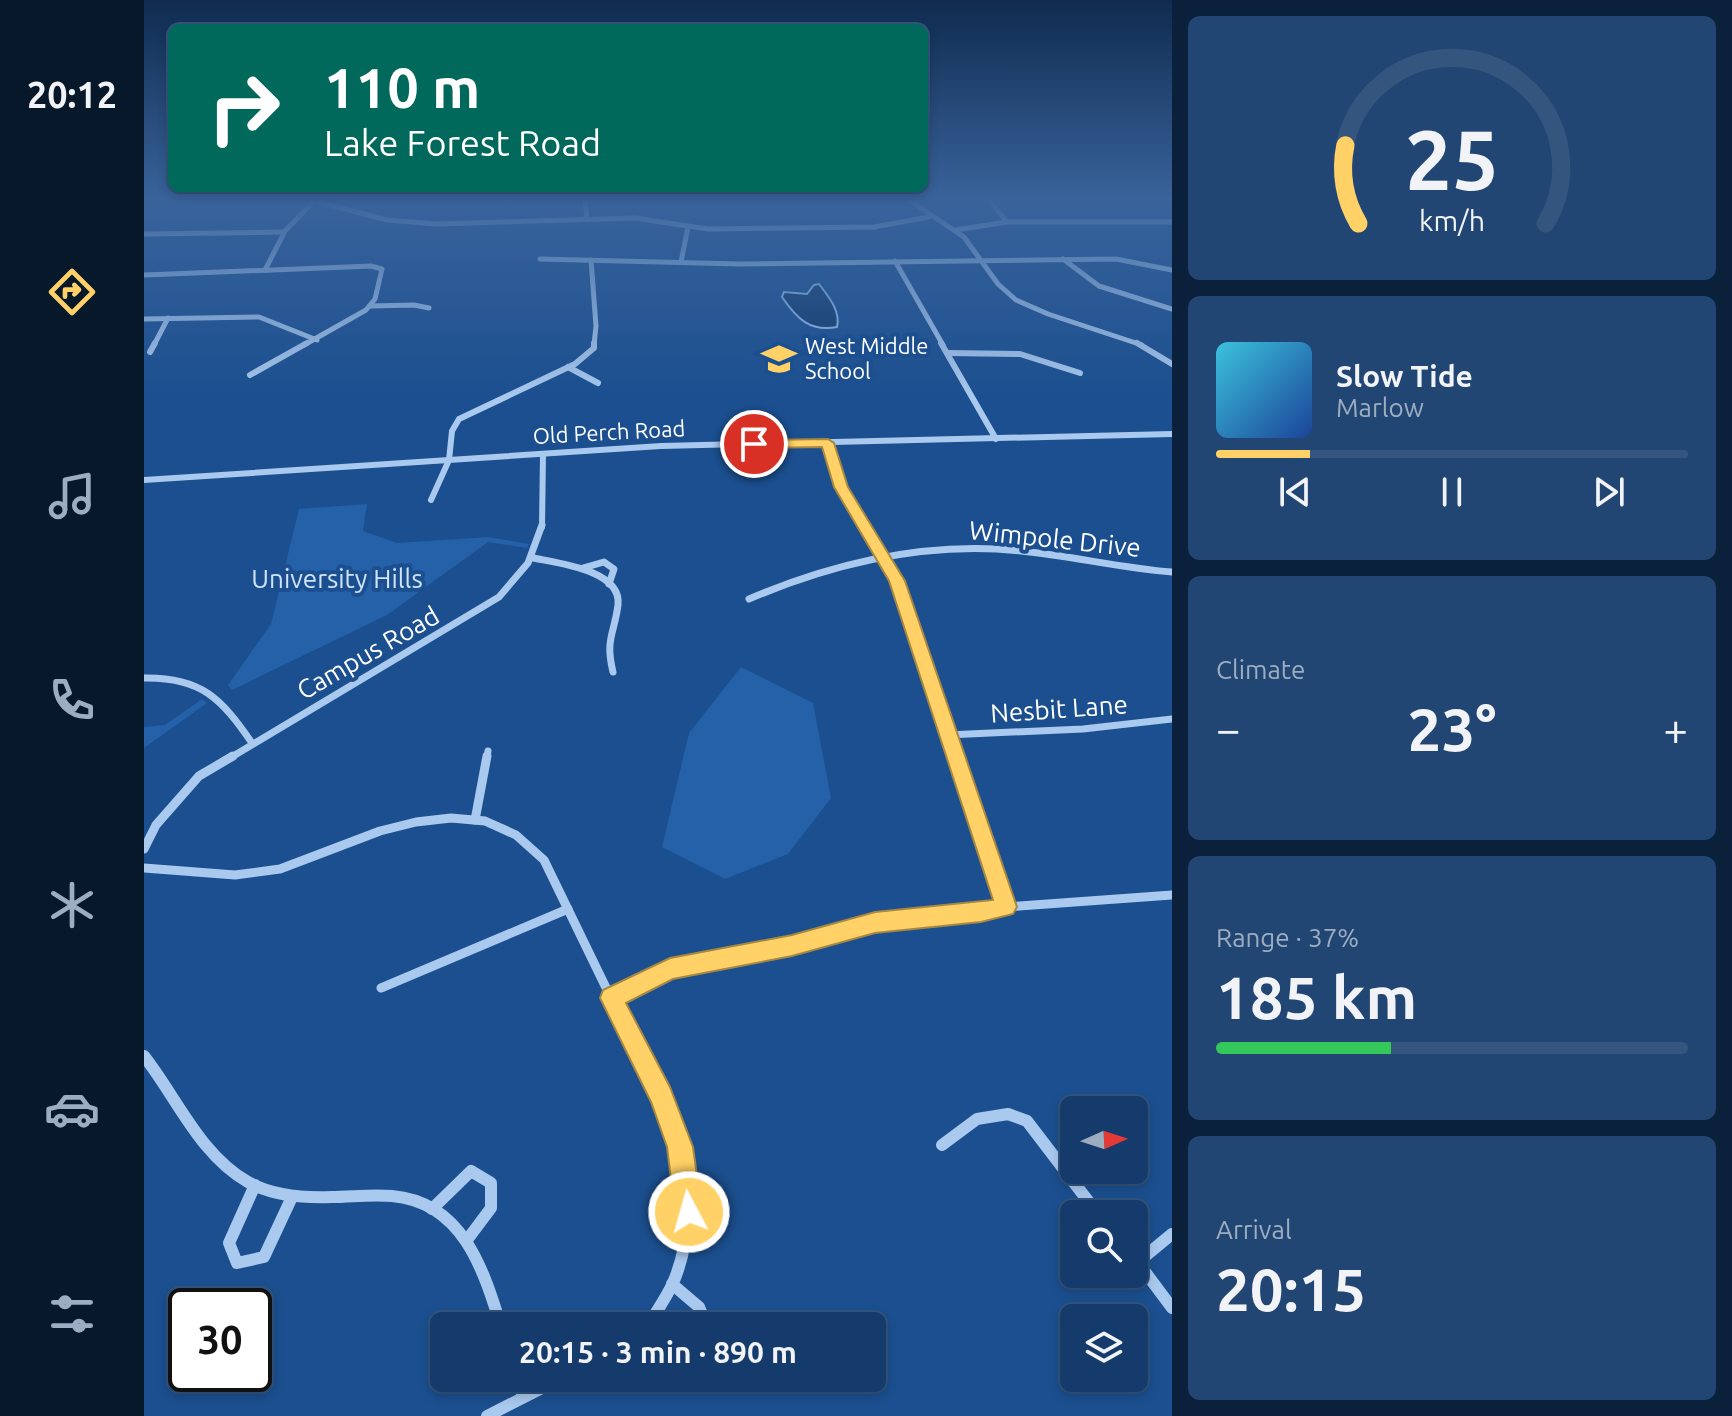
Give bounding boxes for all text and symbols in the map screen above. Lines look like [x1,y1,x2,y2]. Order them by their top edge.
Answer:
icon: right [192,56,296,160]
text: 110 m [324,56,480,119]
text: 20:12 [27,74,117,115]
text: 25 [1405,112,1499,206]
text: Lake Forest Road [324,122,601,163]
text: km/h [1419,204,1485,236]
icon: directions [44,264,100,320]
place label: West Middle School [805,333,929,383]
school or university icon: West Middle School [760,340,798,378]
text: Slow Tide [1336,359,1473,393]
text: Marlow [1336,393,1424,422]
pin [720,410,788,478]
street label: Old Perch Road [532,415,686,448]
icon: arrive [732,422,776,466]
icon: music [44,468,100,524]
icon: previous [1273,470,1317,514]
icon: pause [1430,470,1474,514]
icon: next [1587,470,1631,514]
street label: Wimpole Drive [968,515,1142,562]
park label: University Hills [251,564,423,593]
street label: Campus Road [292,600,444,705]
text: Climate [1216,655,1305,684]
icon: phone [44,672,100,728]
street label: Nesbit Lane [989,689,1129,728]
text: 23° [1408,695,1496,762]
text: − [1216,704,1241,753]
text: + [1663,704,1688,753]
icon: climate [44,877,100,933]
text: Range · 37% [1216,923,1359,952]
text: 185 km [1216,963,1417,1030]
icon: car [44,1081,100,1137]
north arrow [1060,1096,1148,1184]
map controls [1060,1096,1148,1392]
position arrow [647,1170,731,1254]
button: search [1060,1200,1148,1288]
text: Arrival [1216,1215,1292,1244]
text: 20:15 [1216,1255,1366,1322]
icon: filters [44,1286,100,1342]
speed limit sign: 30 [168,1288,272,1392]
button: layers [1060,1304,1148,1392]
text: 20:15 · 3 min · 890 m [519,1335,797,1369]

